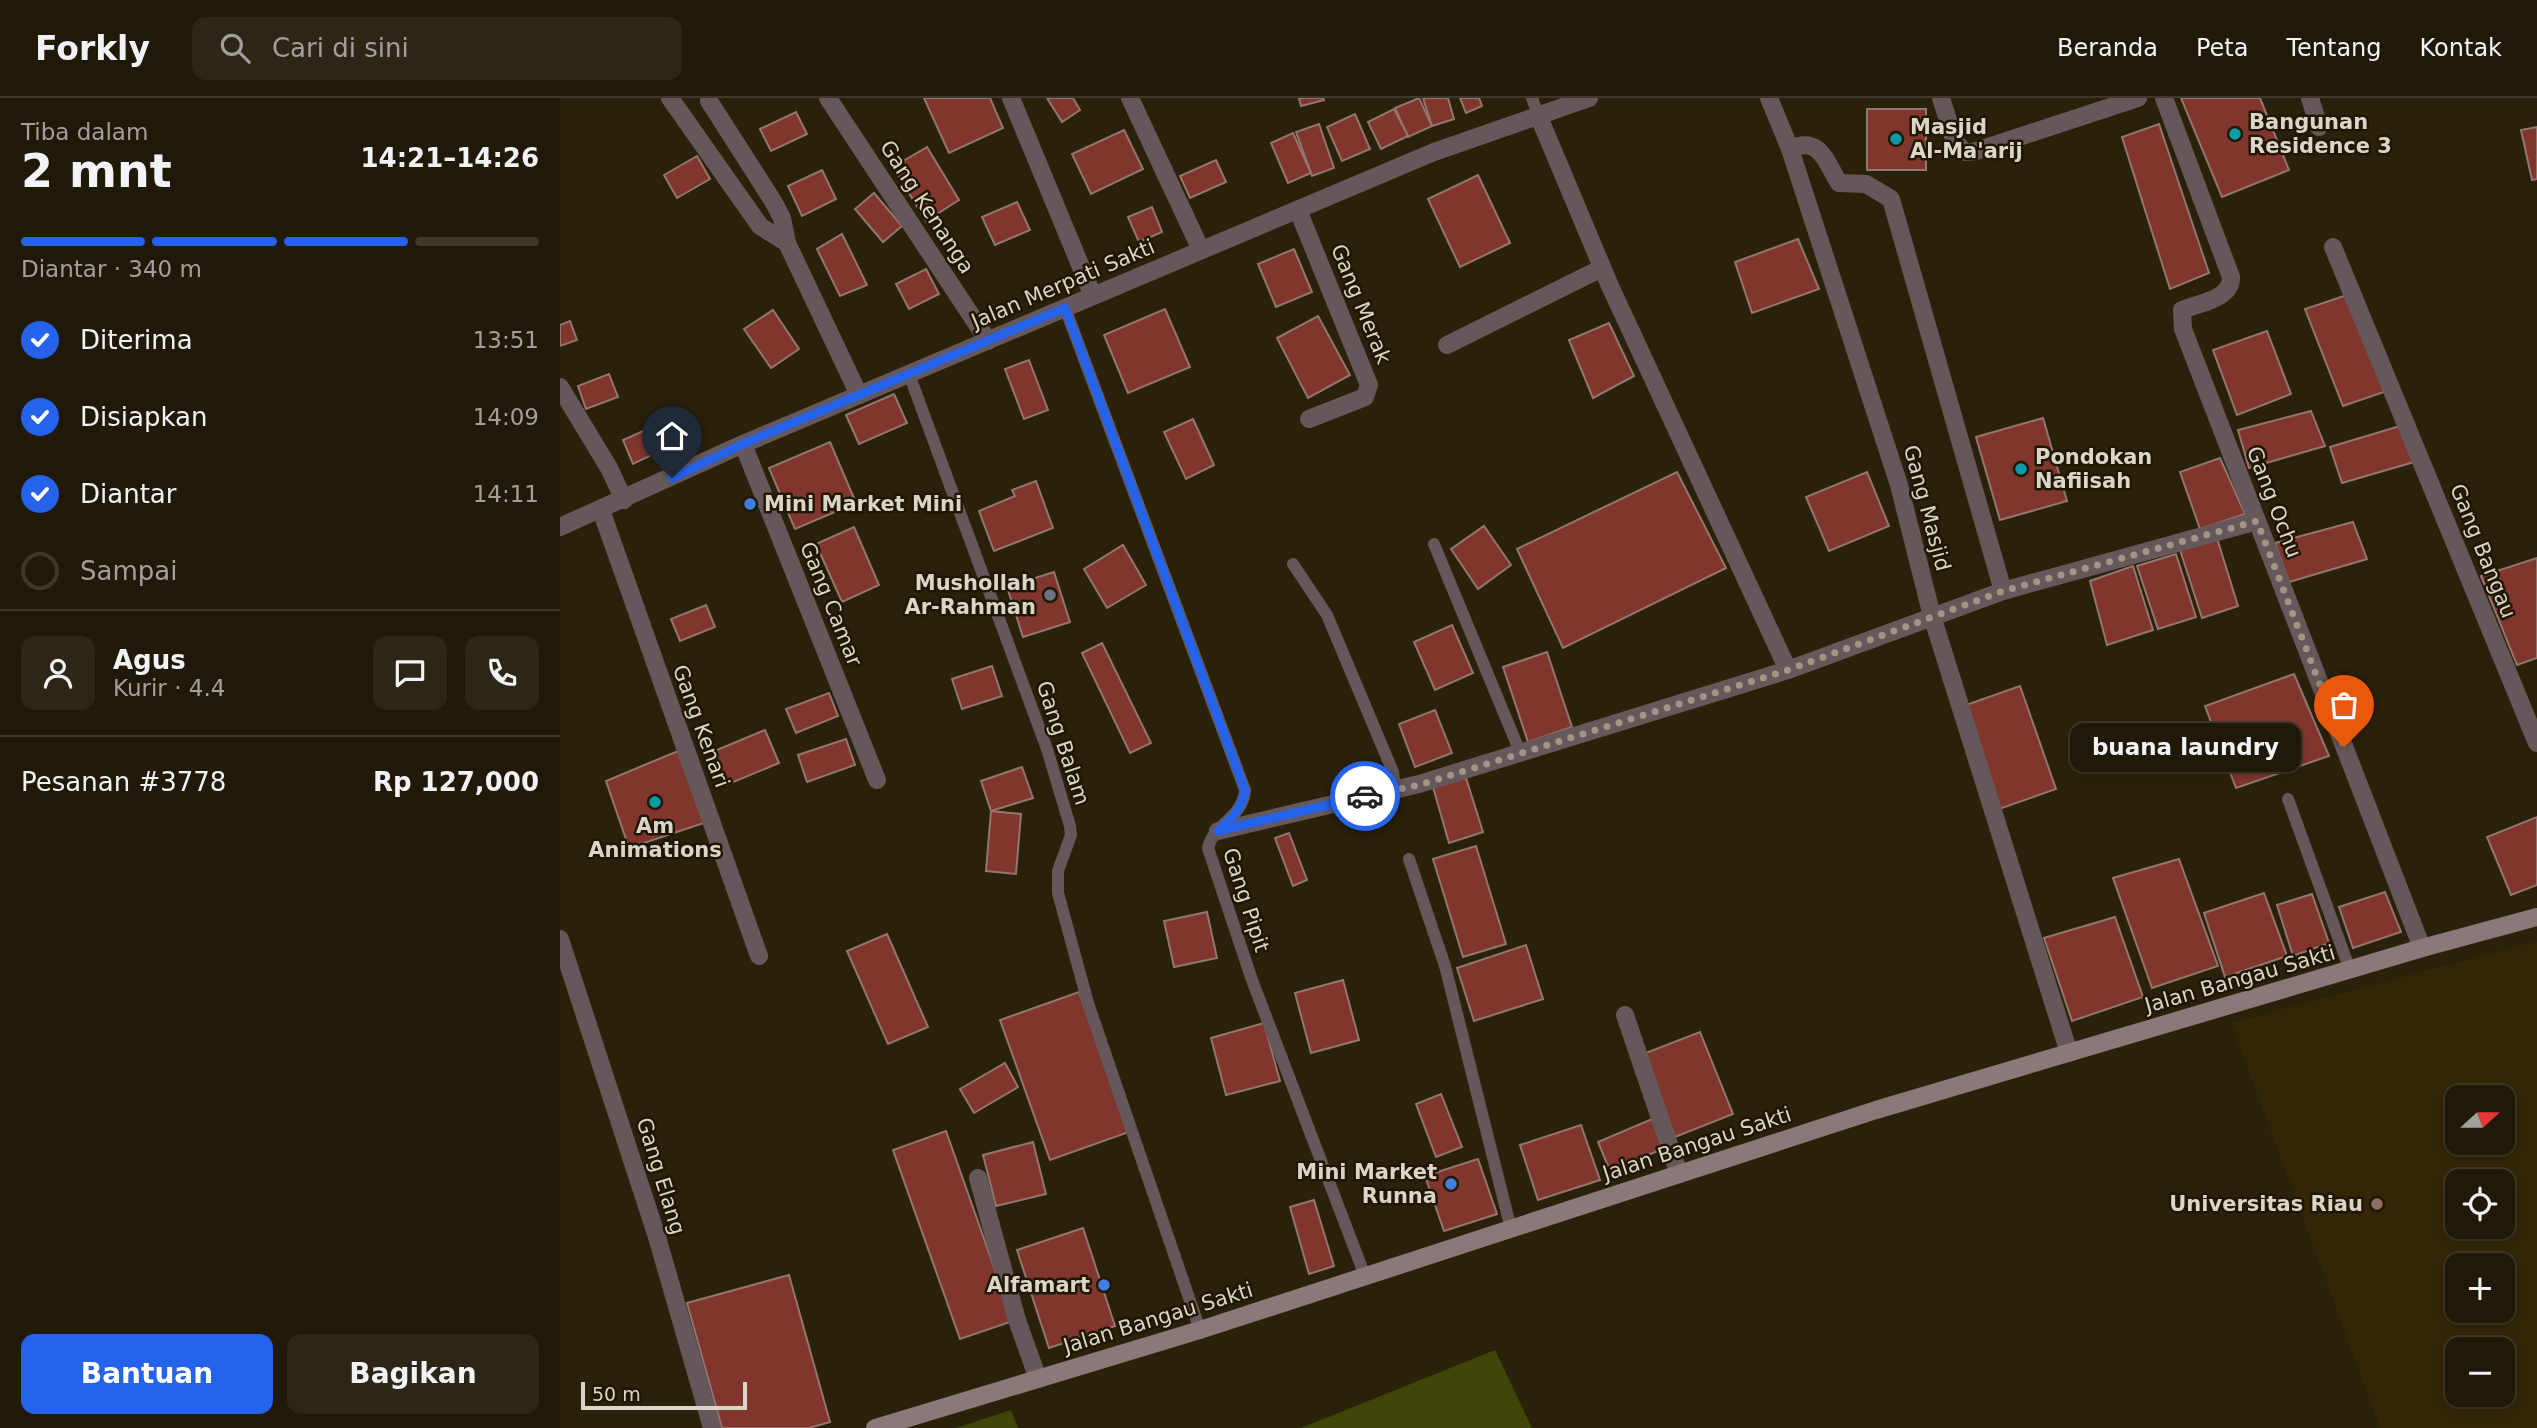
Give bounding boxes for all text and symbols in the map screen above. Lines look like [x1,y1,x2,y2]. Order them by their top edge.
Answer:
search box [192,17,682,80]
text: Forkly [35,29,150,68]
icon: search [216,29,254,67]
text: Cari di sini [272,33,409,63]
text: Beranda [2057,34,2158,62]
text: Peta [2196,34,2248,62]
text: Tentang [2286,34,2382,62]
text: Kontak [2420,34,2502,62]
place label: Bangunan Residence 3 [2249,110,2392,158]
place label: Masjid Al-Ma'arij [1910,115,2023,163]
text: Tiba dalam [21,119,148,145]
marker: Bangunan Residence 3 [2227,126,2243,142]
marker: Masjid Al-Ma'arij [1888,131,1904,147]
street label: Gang Kenanga [875,136,979,278]
text: 14:21–14:26 [360,143,539,173]
text: 2 mnt [21,144,172,198]
street label: Jalan Merpati Sakti [966,235,1158,334]
street label: Gang Merak [1326,241,1396,368]
text: Diantar · 340 m [21,256,202,282]
icon: check [21,321,59,359]
text: Diterima [80,325,193,355]
text: 13:51 [473,327,539,353]
icon: check [21,398,59,436]
text: Disiapkan [80,402,207,432]
text: 14:09 [473,404,539,430]
pin [642,406,702,478]
icon: home [653,417,691,455]
street label: Gang Masjid [1899,442,1955,574]
street label: Gang Ochu [2242,443,2306,561]
place label: Pondokan Nafiisah [2035,445,2152,493]
marker: Pondokan Nafiisah [2013,461,2029,477]
icon: check [21,475,59,513]
text: Diantar [80,479,176,509]
street label: Gang Bangau [2445,480,2521,622]
text: 14:11 [473,481,539,507]
place label: Mini Market Mini [764,492,962,516]
marker: Mini Market Mini [742,496,758,512]
street label: Gang Camar [795,538,867,670]
text: Sampai [80,556,177,586]
place label: Mushollah Ar-Rahman [904,571,1036,619]
marker: Mushollah Ar-Rahman [1042,587,1058,603]
button: person [21,636,95,710]
button: chat [373,636,447,710]
button: phone [465,636,539,710]
text: Agus [113,645,186,675]
street label: Gang Kenari [668,661,734,791]
text: Kurir · 4.4 [113,675,225,701]
pin [2314,675,2374,747]
street label: Gang Balam [1032,678,1094,808]
icon: bag [2325,686,2363,724]
callout: buana laundry [2071,722,2302,772]
text: buana laundry [2092,734,2279,760]
courier [1330,761,1400,831]
text: Pesanan #3778 [21,767,226,797]
text: Rp 127,000 [373,767,539,797]
icon: car [1346,777,1384,815]
marker: Am Animations [647,794,663,810]
place label: Am Animations [588,814,722,862]
street label: Gang Pipit [1218,845,1274,955]
street label: Jalan Bangau Sakti [2140,940,2338,1018]
north arrow [2445,1085,2515,1155]
map controls [2445,1085,2515,1407]
street label: Jalan Bangau Sakti [1598,1102,1794,1186]
street label: Gang Elang [632,1115,690,1237]
place label: Mini Market Runna [1296,1160,1437,1208]
button: locate [2445,1169,2515,1239]
marker: Mini Market Runna [1443,1176,1459,1192]
place label: Universitas Riau [2169,1192,2363,1216]
marker: Universitas Riau [2369,1196,2385,1212]
button: + [2445,1253,2515,1323]
place label: Alfamart [987,1273,1090,1297]
marker: Alfamart [1096,1277,1112,1293]
street label: Jalan Bangau Sakti [1058,1278,1256,1359]
button: Bantuan [21,1334,273,1414]
button: Bagikan [287,1334,539,1414]
button: − [2445,1337,2515,1407]
scale bar [581,1379,747,1411]
text: 50 m [592,1383,641,1405]

